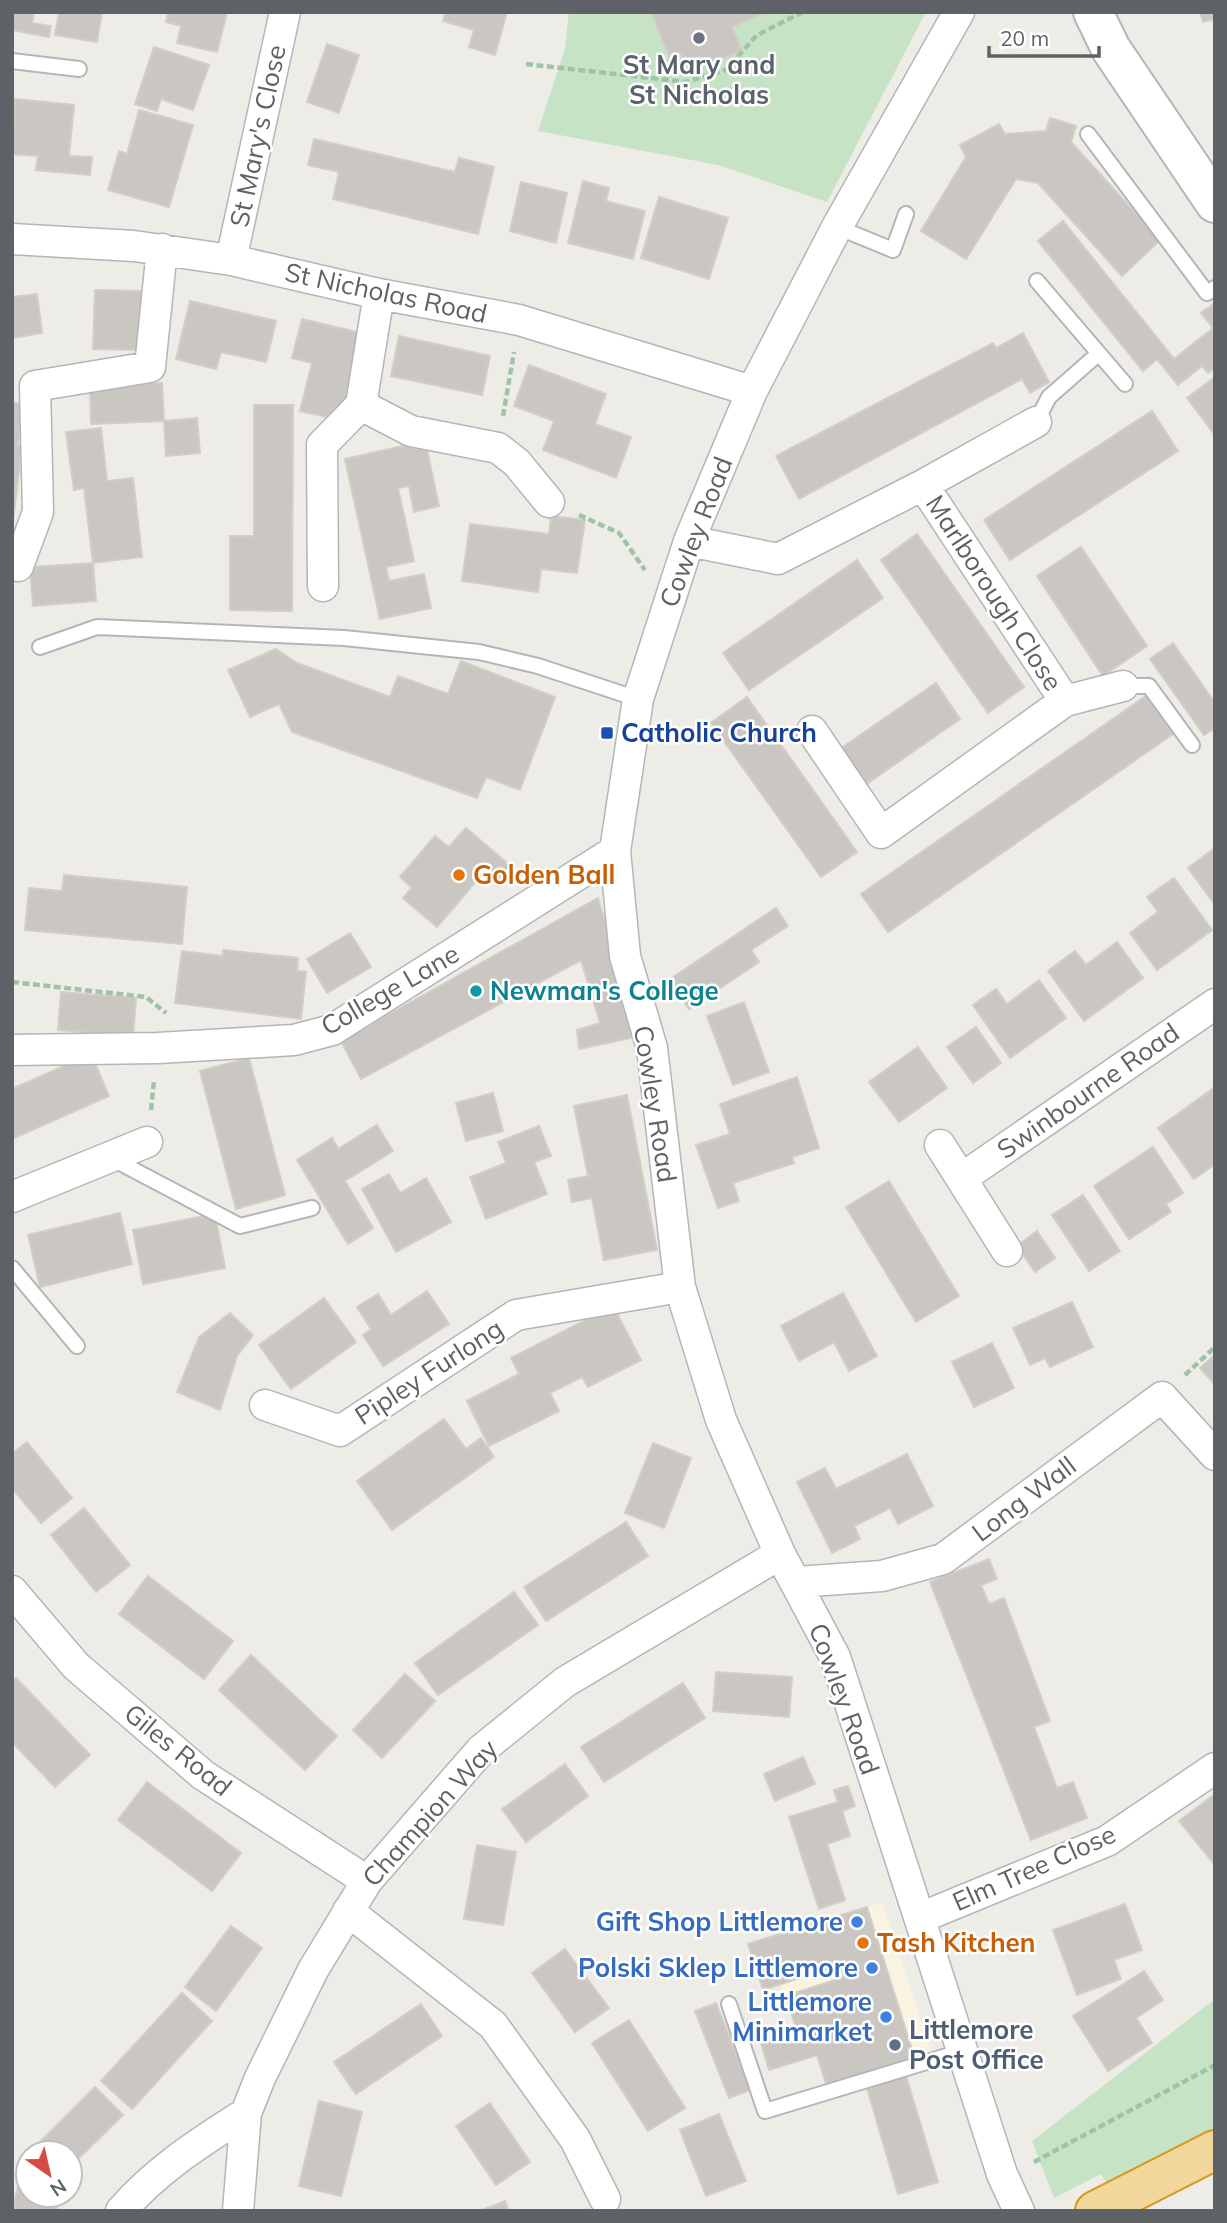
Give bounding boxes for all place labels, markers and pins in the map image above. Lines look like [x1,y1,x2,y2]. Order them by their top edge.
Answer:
marker: St Mary and St Nicholas [691,30,707,46]
place label: St Mary and St Nicholas [623,48,775,111]
place label: Catholic Church [621,716,817,749]
marker: Catholic Church [599,725,615,741]
place label: Golden Ball [473,858,615,891]
marker: Golden Ball [451,867,467,883]
place label: Newman's College [490,974,719,1007]
marker: Newman's College [468,983,484,999]
place label: Gift Shop Littlemore [596,1905,843,1938]
marker: Gift Shop Littlemore [849,1914,865,1930]
place label: Tash Kitchen [877,1926,1036,1959]
marker: Tash Kitchen [855,1935,871,1951]
place label: Polski Sklep Littlemore [578,1951,858,1984]
marker: Polski Sklep Littlemore [864,1960,880,1976]
place label: Littlemore Minimarket [732,1985,872,2048]
marker: Littlemore Minimarket [878,2009,894,2025]
place label: Littlemore Post Office [909,2013,1044,2076]
marker: Littlemore Post Office [887,2037,903,2053]

